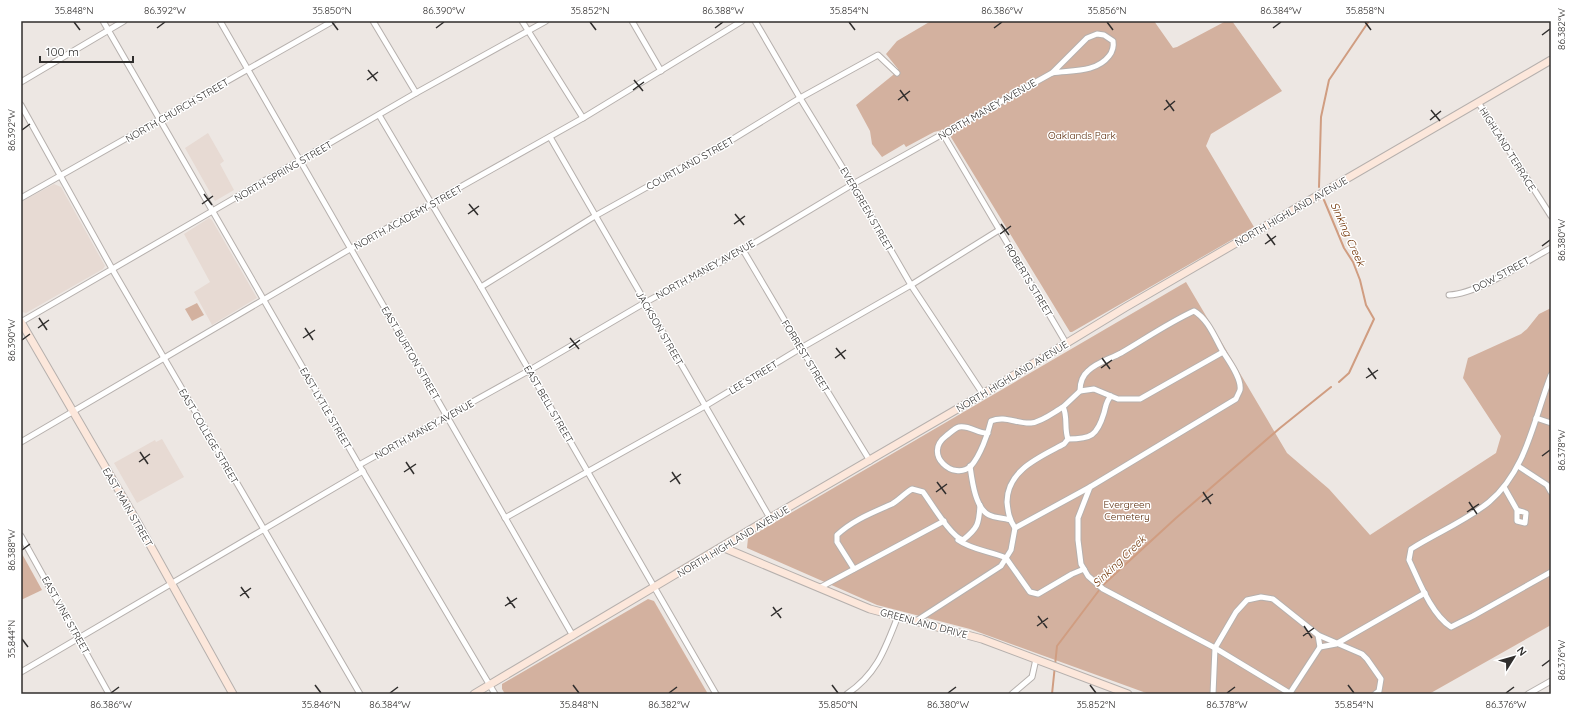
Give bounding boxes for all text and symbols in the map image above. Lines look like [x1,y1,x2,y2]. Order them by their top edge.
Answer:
text: 35.848°N [55,4,93,17]
text: 86.392°W [144,4,186,17]
text: 35.850°N [312,4,352,17]
text: 86.390°W [423,4,466,17]
text: 35.852°N [570,4,610,17]
text: 86.388°W [702,4,744,17]
text: 35.854°N [830,4,868,17]
text: 86.386°W [981,4,1023,17]
text: 35.856°N [1087,4,1127,17]
text: 86.384°W [1260,4,1302,17]
text: 35.858°N [1345,4,1385,17]
text: 86.382°W [1555,8,1568,50]
scale bar [40,38,133,64]
text: 100 m [46,44,79,59]
street label: NORTH CHURCH STREET [123,76,231,145]
street label: NORTH MANEY AVENUE [936,76,1039,143]
street label: HIGHLAND TERRACE [1476,105,1539,194]
text: 86.392°W [5,109,18,151]
park label: Oaklands Park [1048,129,1116,142]
street label: COURTLAND STREET [644,134,737,193]
street label: NORTH SPRING STREET [232,138,335,205]
street label: EVERGREEN STREET [837,165,896,254]
street label: NORTH HIGHLAND AVENUE [1232,174,1350,249]
street label: NORTH ACADEMY STREET [352,182,465,253]
water label: Sinking Creek [1328,200,1369,269]
text: 86.380°W [1555,219,1568,261]
street label: NORTH MANEY AVENUE [653,237,757,302]
street label: ROBERTS STREET [1002,241,1056,319]
street label: DOW STREET [1470,254,1532,295]
street label: JACKSON STREET [633,289,686,368]
street label: EAST BURTON STREET [378,304,443,402]
text: 86.390°W [5,318,18,361]
street label: FORREST STREET [779,318,832,395]
street label: NORTH HIGHLAND AVENUE [954,338,1071,415]
street label: LEE STREET [726,358,780,397]
street label: EAST BELL STREET [521,363,576,446]
street label: EAST LYTLE STREET [297,365,354,452]
street label: EAST COLLEGE STREET [176,386,241,486]
street label: NORTH MANEY AVENUE [372,397,476,462]
text: 86.378°W [1555,429,1568,471]
street label: EAST MAIN STREET [100,465,156,549]
park label: Evergreen Cemetery [1103,498,1151,523]
street label: NORTH HIGHLAND AVENUE [675,503,792,580]
text: 86.388°W [5,529,18,571]
water label: Sinking Creek [1089,531,1149,590]
street label: EAST VINE STREET [39,574,92,657]
street label: GREENLAND DRIVE [879,606,969,641]
text: 35.844°N [5,620,18,658]
north arrow [1494,637,1534,677]
text: 86.376°W [1555,639,1568,681]
text: N [1514,644,1530,658]
text: 86.386°W [90,698,132,711]
text: 35.846°N [302,698,340,711]
text: 86.384°W [369,698,411,711]
text: 35.848°N [560,698,598,711]
text: 86.382°W [648,698,690,711]
text: 35.850°N [818,698,858,711]
text: 86.380°W [927,698,969,711]
text: 35.852°N [1076,698,1116,711]
text: 86.378°W [1206,698,1248,711]
text: 35.854°N [1335,698,1373,711]
text: 86.376°W [1485,698,1527,711]

